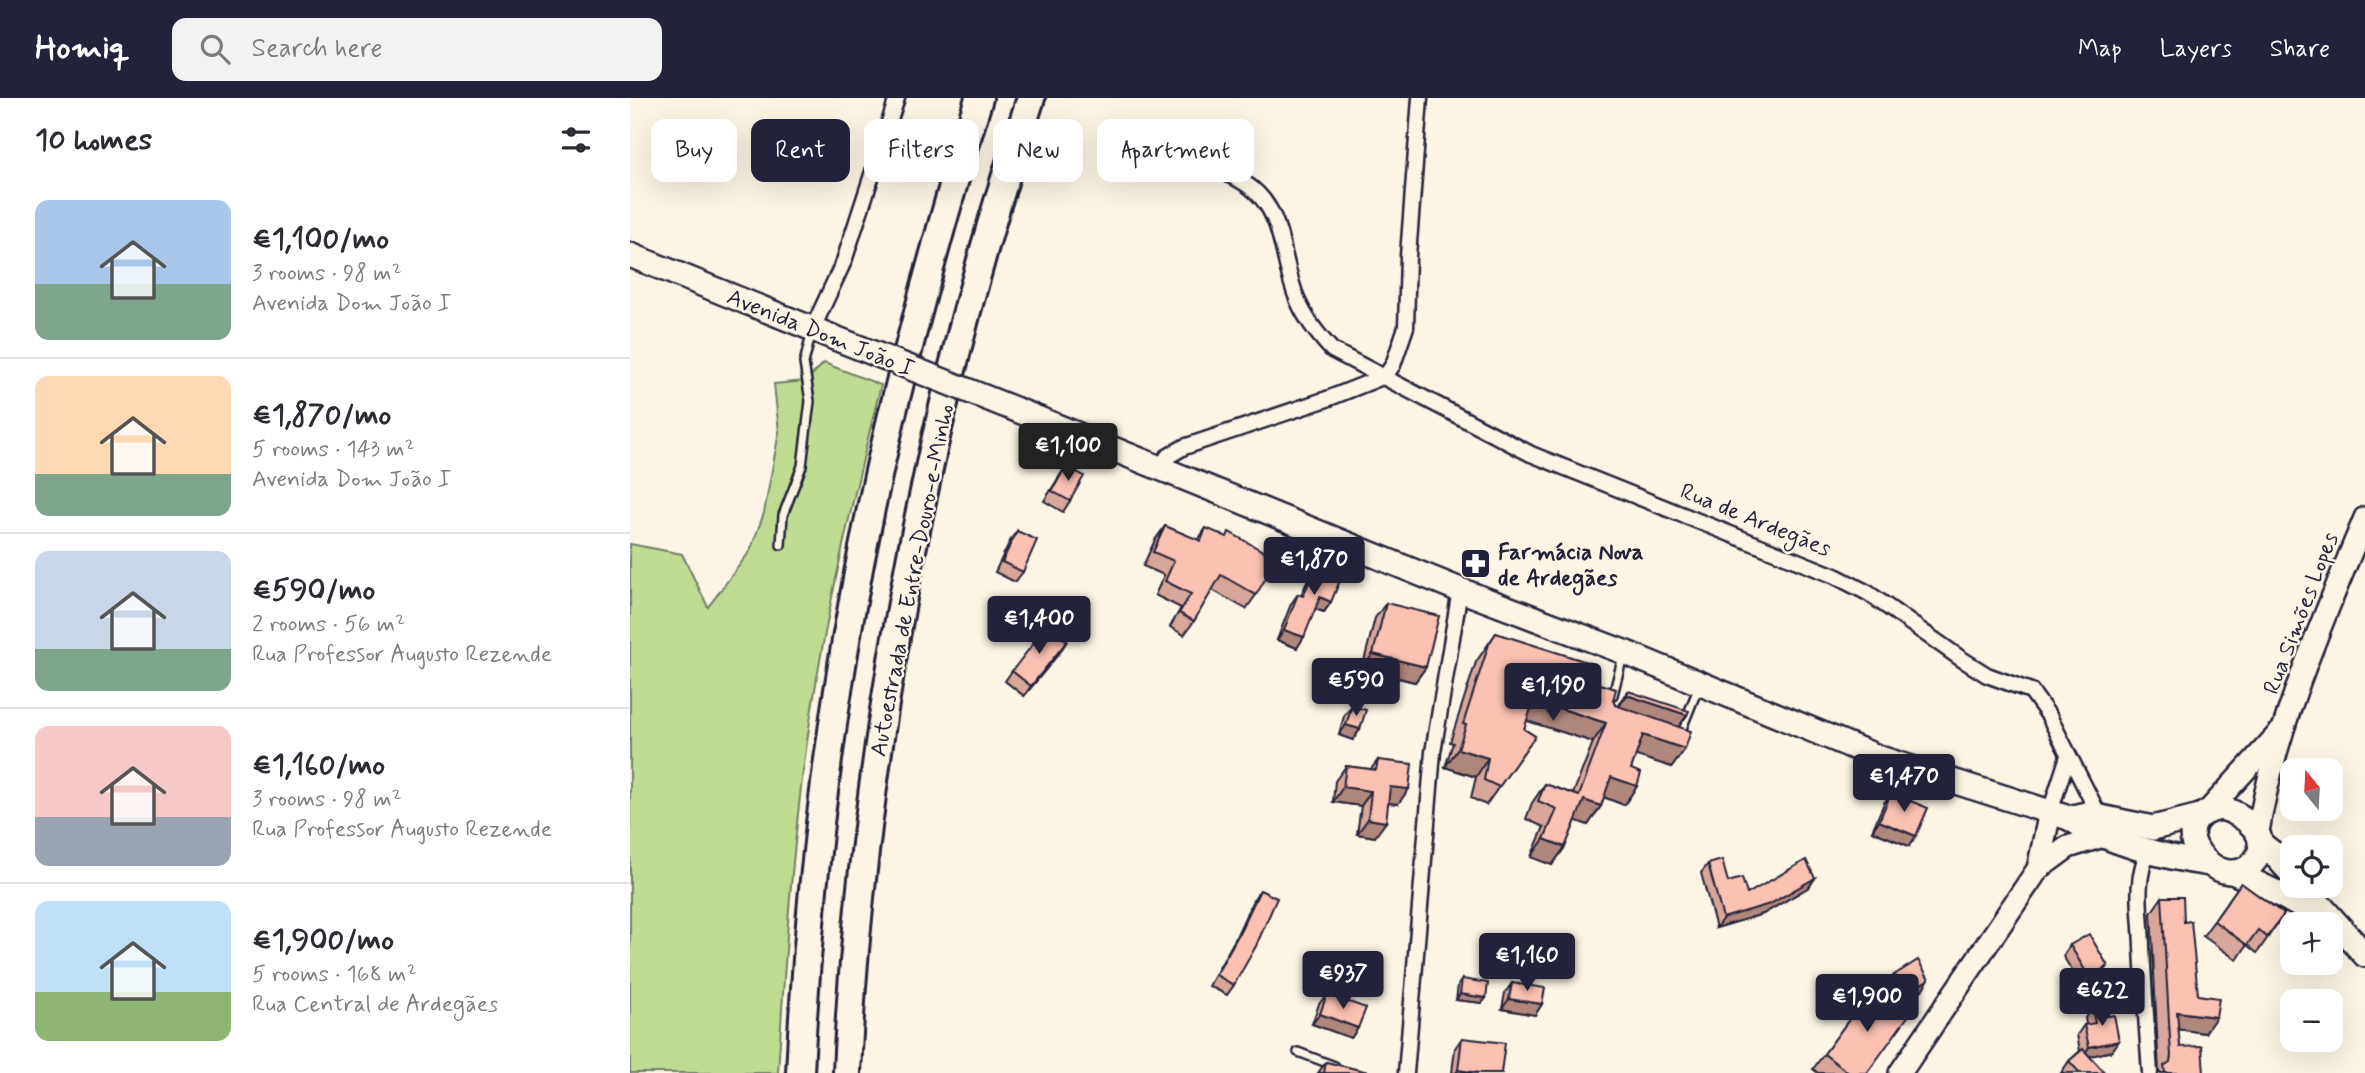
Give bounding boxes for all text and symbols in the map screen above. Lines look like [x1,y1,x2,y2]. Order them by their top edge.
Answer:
search box [172,18,662,81]
text: Homiq [35,27,130,71]
icon: search [196,30,234,68]
text: Search here [252,32,382,66]
text: Map [2078,34,2122,65]
text: Layers [2160,34,2232,65]
text: Share [2270,34,2330,65]
chip: Buy [651,119,737,182]
chip: Rent [751,119,850,182]
chip: Filters [864,119,979,182]
chip: New [993,119,1083,182]
chip: Apartment [1097,119,1254,182]
text: 10 homes [35,121,152,160]
icon: filters [557,121,595,159]
text: €1,100/mo [252,220,389,259]
icon: home [91,228,175,312]
text: 3 rooms · 98 m² [252,259,402,289]
street label: Avenida Dom João I [722,283,918,385]
text: Avenida Dom João I [252,289,451,319]
text: €1,870/mo [252,396,391,435]
street label: Autoestrada de Entre-Douro-e-Minho [864,402,962,759]
icon: home [91,404,175,488]
pin: €1,100 [1011,424,1125,483]
text: €1,100 [1035,431,1101,461]
text: 5 rooms · 143 m² [252,435,415,465]
text: Avenida Dom João I [252,465,451,495]
street label: Rua de Ardegães [1675,477,1835,567]
street label: Rua Simões Lopes [2257,528,2347,699]
pin: €1,870 [1257,538,1371,597]
place label: Farmácia Nova de Ardegães [1498,538,1644,596]
text: €1,870 [1280,545,1348,575]
pharmacy icon: Farmácia Nova de Ardegães [1458,547,1492,581]
text: €590/mo [252,571,375,610]
icon: home [91,579,175,663]
pin: €1,400 [982,596,1096,656]
text: €1,400 [1003,604,1075,634]
text: 2 rooms · 56 m² [252,610,405,640]
text: Rua Professor Augusto Rezende [252,640,552,670]
pin: €590 [1315,658,1397,718]
pin: €1,190 [1496,664,1610,723]
text: €590 [1328,666,1384,696]
text: €1,190 [1520,671,1586,701]
text: €1,160/mo [252,746,385,785]
icon: home [91,754,175,838]
pin: €1,470 [1847,754,1961,814]
north arrow [2280,758,2343,821]
map controls [2280,758,2343,1052]
text: €1,470 [1869,762,1939,792]
text: 3 rooms · 98 m² [252,785,402,815]
text: Rua Professor Augusto Rezende [252,815,552,845]
button: locate [2280,835,2343,898]
button: + [2280,912,2343,975]
text: €1,900/mo [252,921,394,960]
icon: home [91,929,175,1013]
pin: €1,160 [1470,934,1584,993]
text: €1,160 [1495,941,1559,971]
pin: €937 [1302,951,1384,1011]
text: €937 [1319,959,1367,989]
text: 5 rooms · 168 m² [252,960,417,990]
pin: €622 [2061,968,2143,1028]
pin: €1,900 [1810,974,1924,1034]
text: €622 [2076,976,2128,1006]
text: €1,900 [1832,982,1902,1012]
button: − [2280,989,2343,1052]
text: Rua Central de Ardegães [252,990,498,1020]

